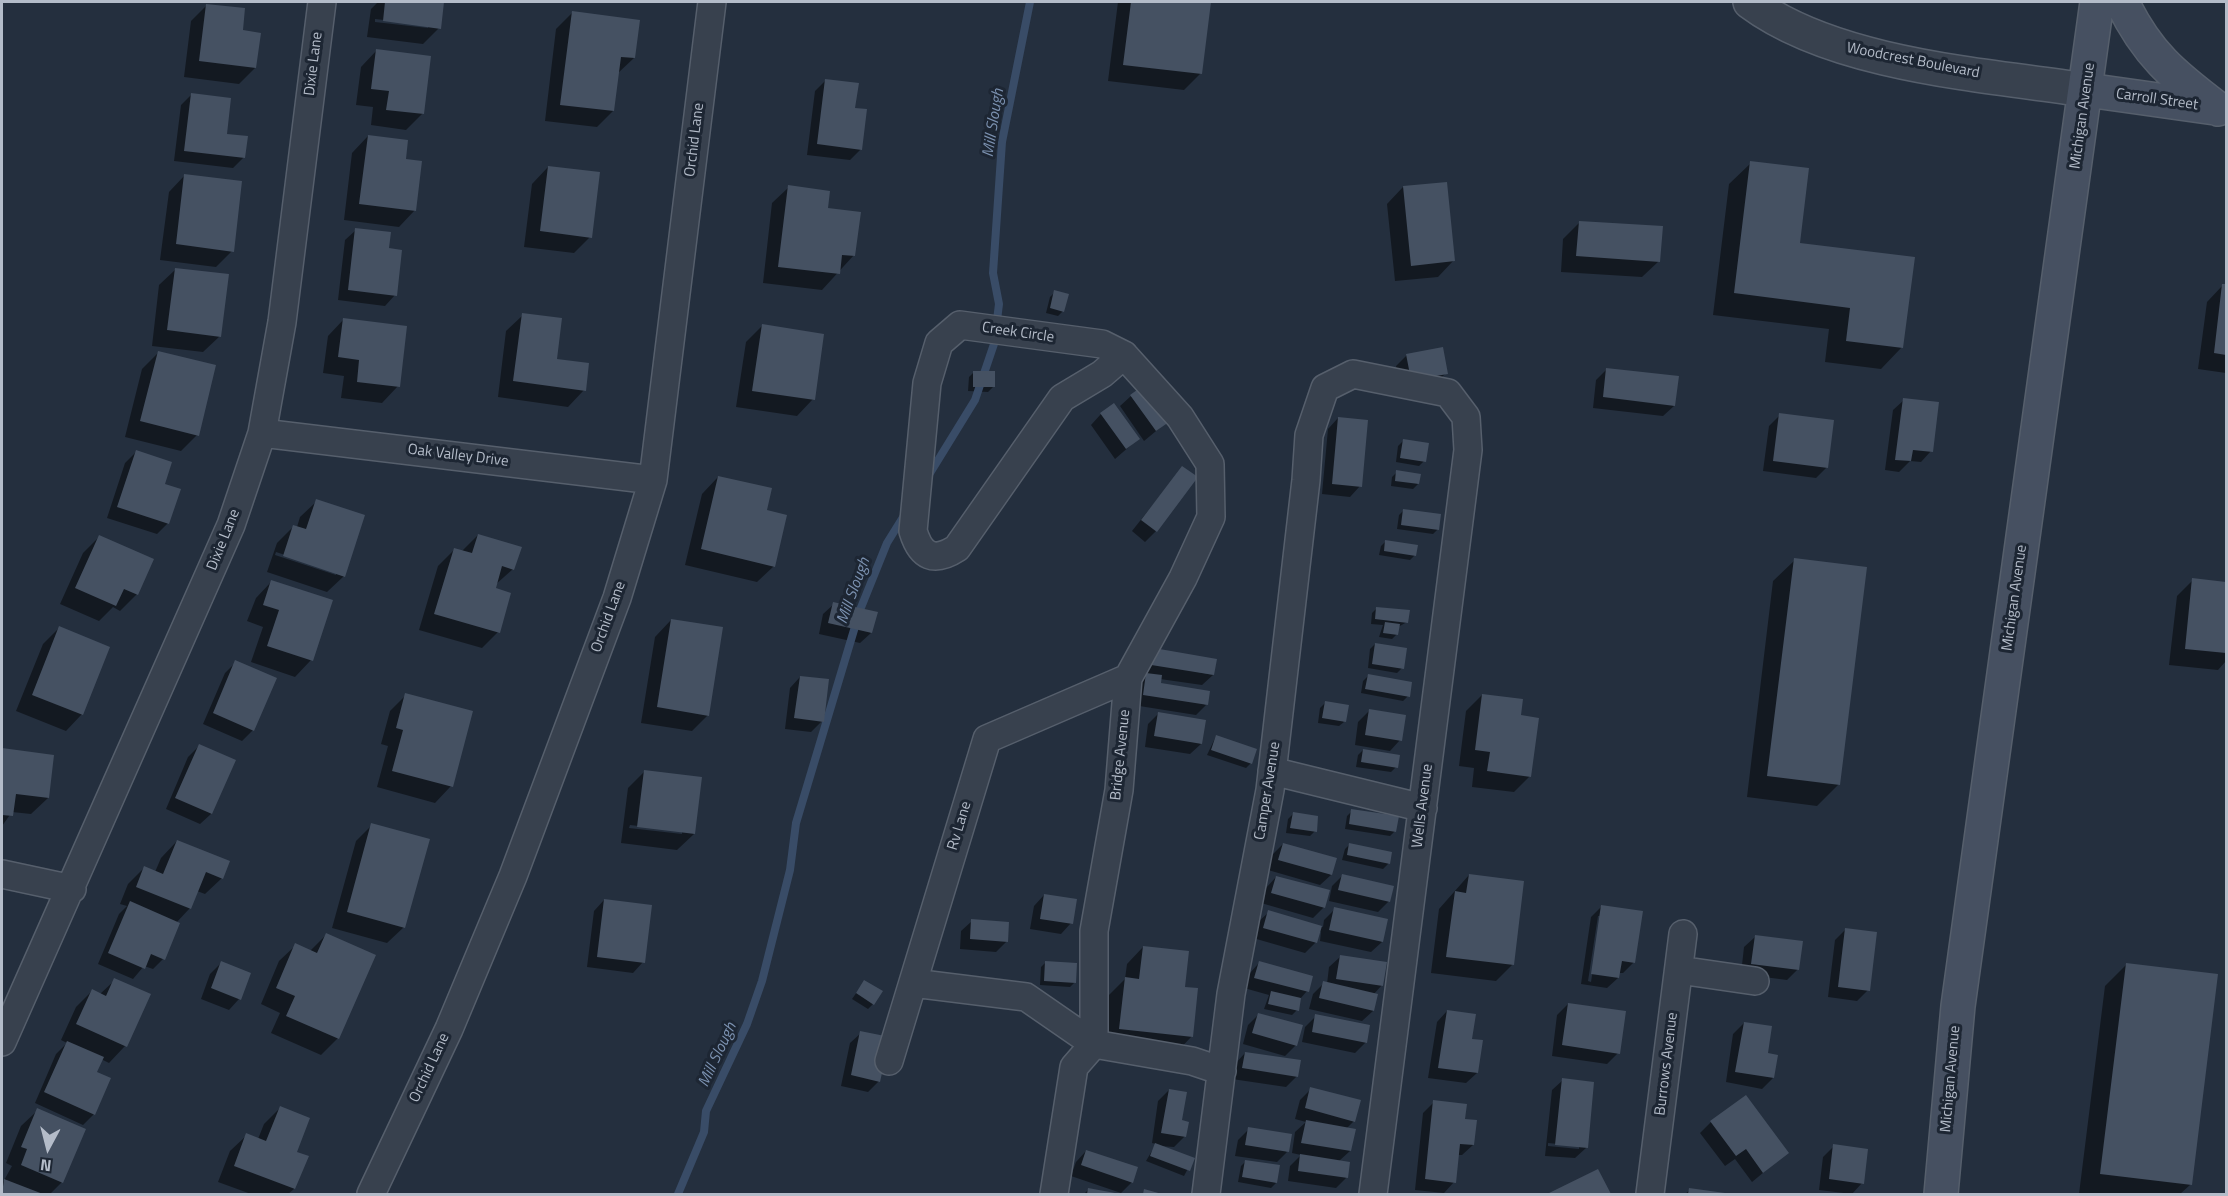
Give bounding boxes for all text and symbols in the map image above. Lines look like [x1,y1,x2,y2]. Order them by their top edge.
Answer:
street label: Dixie Lane [301,31,327,97]
street label: Woodcrest Boulevard [1845,39,1981,83]
street label: Michigan Avenue [2067,62,2099,170]
street label: Carroll Street [2115,85,2199,115]
water label: Mill Slough [979,87,1009,159]
street label: Orchid Lane [682,102,708,178]
street label: Creek Circle [981,319,1055,347]
street label: Oak Valley Drive [407,441,509,471]
street label: Dixie Lane [204,507,244,573]
street label: Michigan Avenue [1999,544,2031,652]
water label: Mill Slough [833,555,875,627]
street label: Orchid Lane [588,579,630,655]
street label: Bridge Avenue [1107,709,1135,801]
street label: Camper Avenue [1251,741,1285,841]
street label: Wells Avenue [1409,763,1437,849]
street label: Rv Lane [944,799,976,853]
street label: Burrows Avenue [1652,1011,1682,1117]
water label: Mill Slough [695,1020,741,1090]
street label: Michigan Avenue [1937,1025,1965,1133]
street label: Orchid Lane [406,1030,454,1106]
north arrow [18,1118,78,1178]
text: N [39,1153,53,1178]

